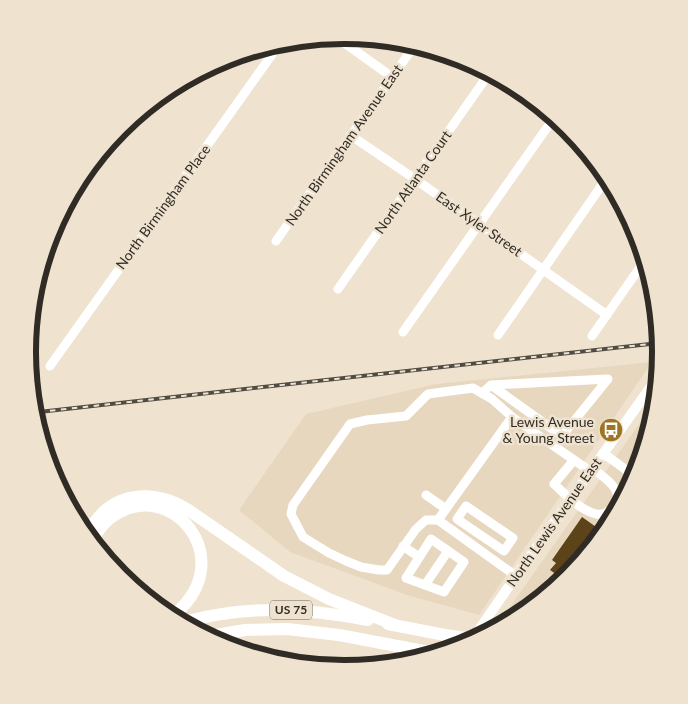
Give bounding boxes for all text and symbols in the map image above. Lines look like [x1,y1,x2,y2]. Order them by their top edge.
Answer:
street label: North Birmingham Avenue East [281,61,406,228]
street label: North Atlanta Court [371,127,455,237]
street label: North Birmingham Place [112,141,213,272]
street label: East Xyler Street [433,188,526,260]
place label: Lewis Avenue & Young Street [503,413,594,446]
bus stop icon: Lewis Avenue & Young Street [598,417,624,443]
street label: North Lewis Avenue East [503,454,605,589]
road number: US 75 [270,600,312,620]

